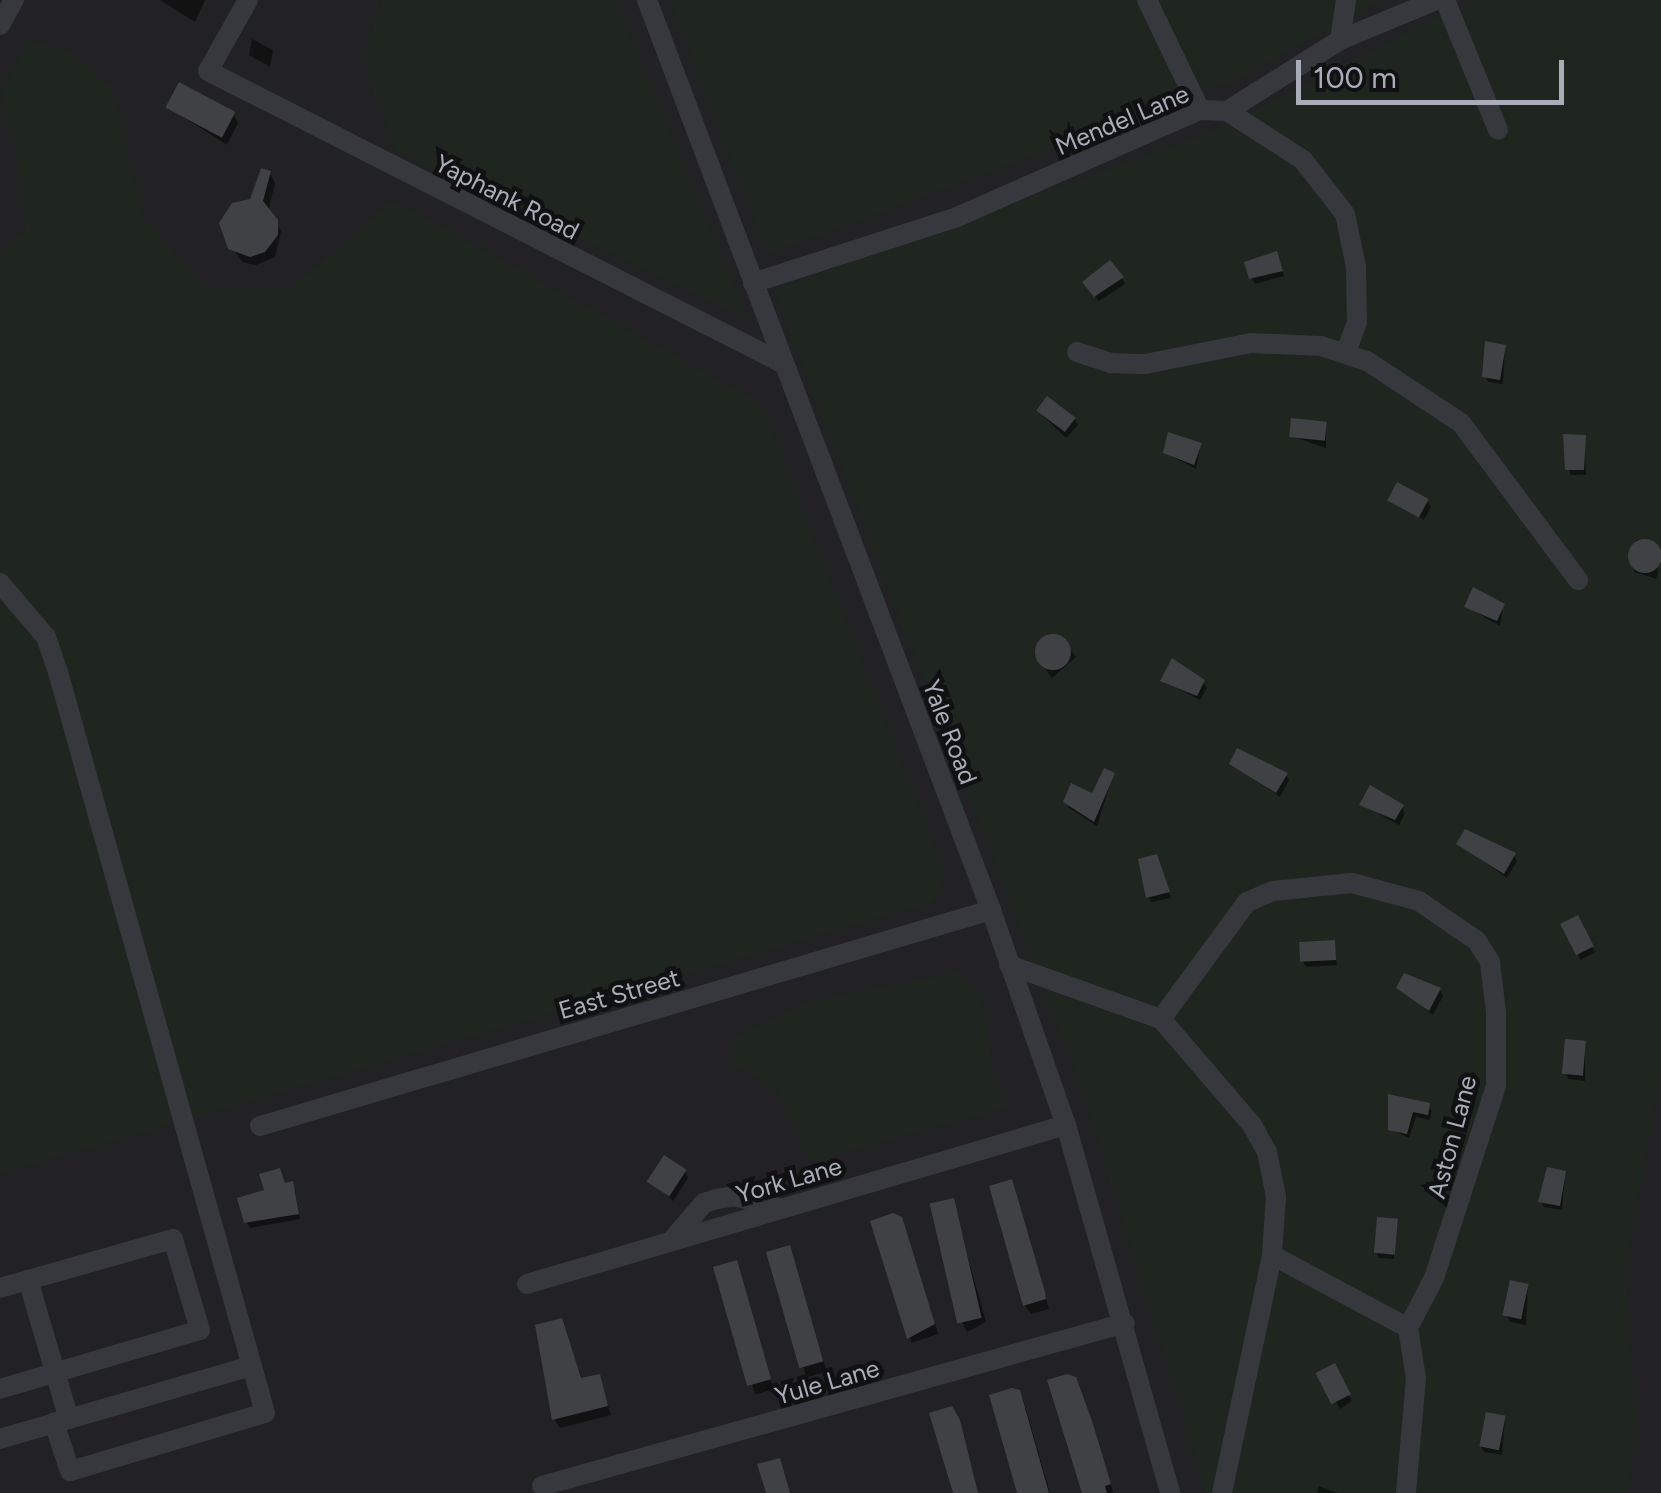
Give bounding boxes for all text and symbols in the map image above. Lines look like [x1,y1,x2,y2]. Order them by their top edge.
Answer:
scale bar [1301,40,1568,102]
text: 100 m [1313,59,1397,96]
street label: Mendel Lane [1051,78,1193,162]
street label: Yaphank Road [430,148,584,246]
street label: Yale Road [916,676,984,788]
street label: East Street [555,962,683,1026]
street label: Aston Lane [1421,1072,1483,1202]
street label: York Lane [733,1151,845,1209]
street label: Yule Lane [771,1353,883,1411]

